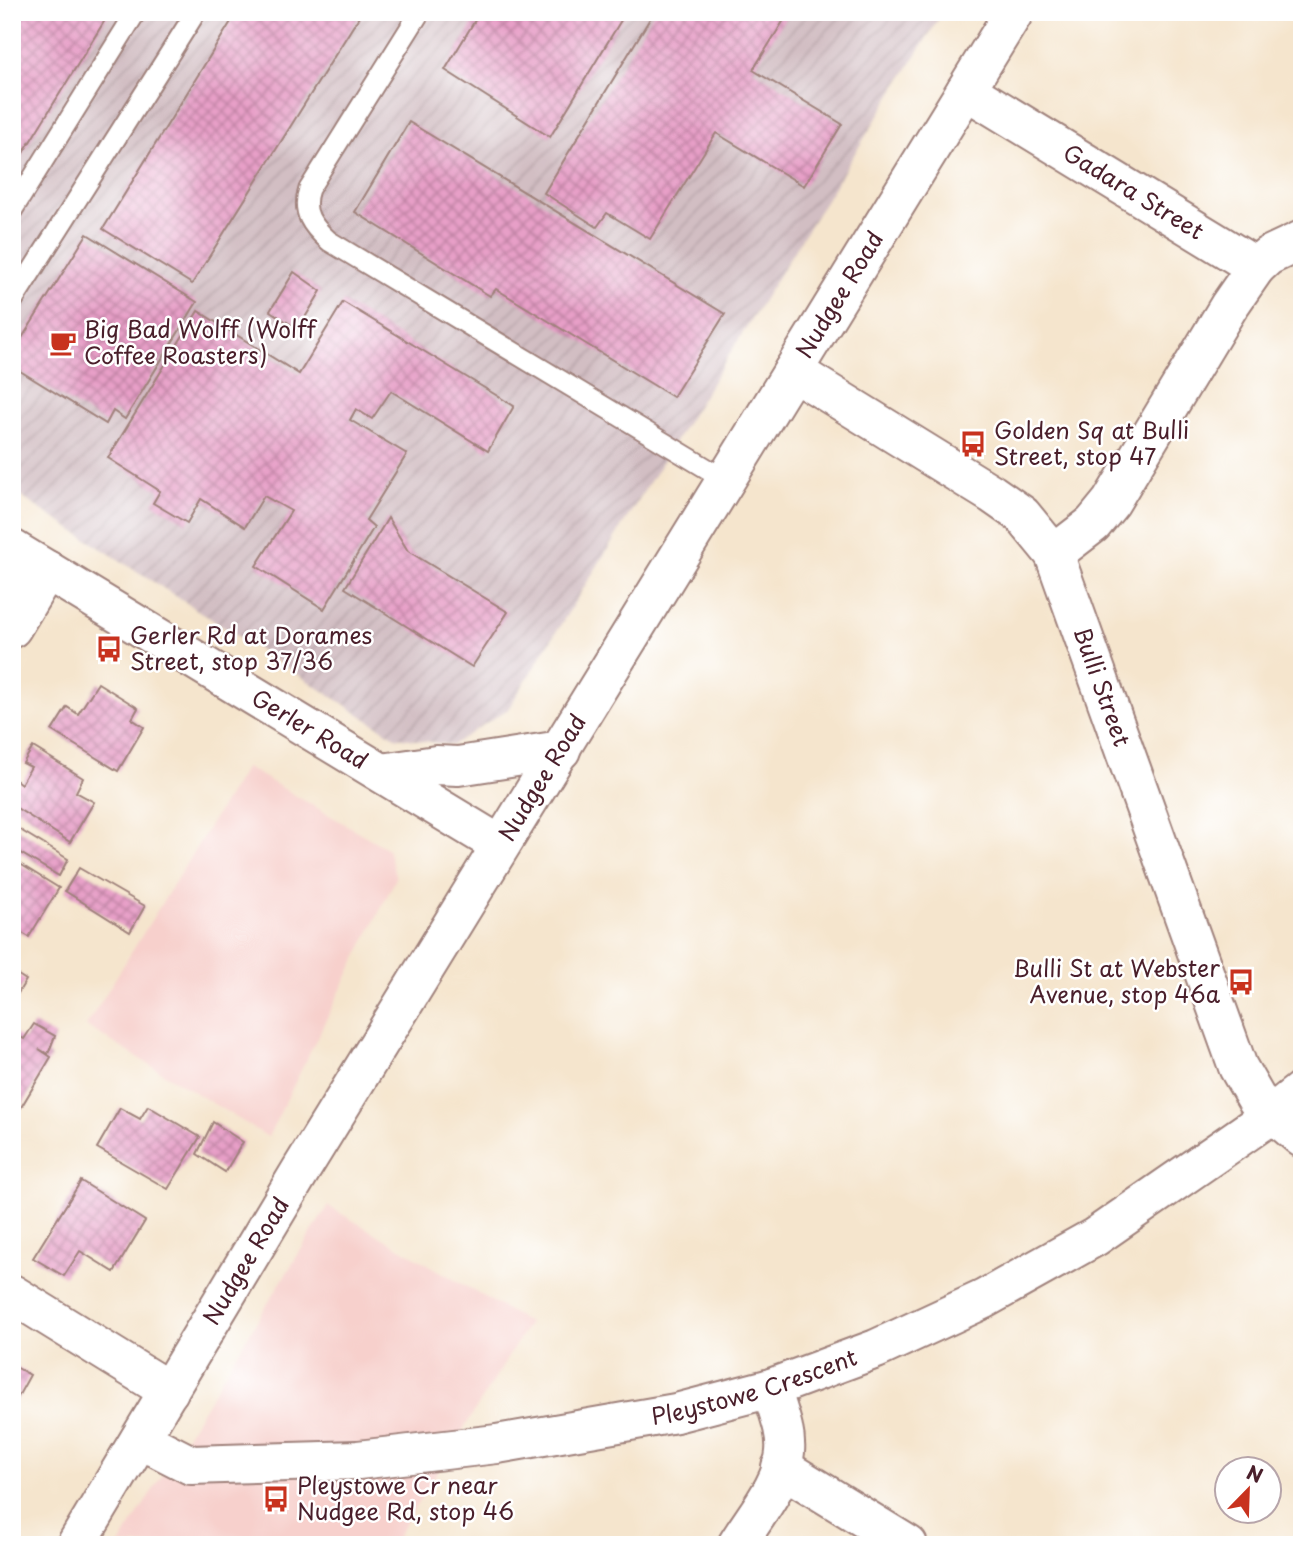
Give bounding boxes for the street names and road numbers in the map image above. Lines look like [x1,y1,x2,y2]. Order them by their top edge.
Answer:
street label: Gadara Street [1057,134,1211,247]
street label: Nudgee Road [786,224,891,365]
street label: Bulli Street [1065,621,1141,751]
street label: Gerler Road [245,679,375,777]
street label: Nudgee Road [489,707,594,847]
street label: Nudgee Road [193,1190,297,1331]
street label: Pleystowe Crescent [648,1339,862,1433]

